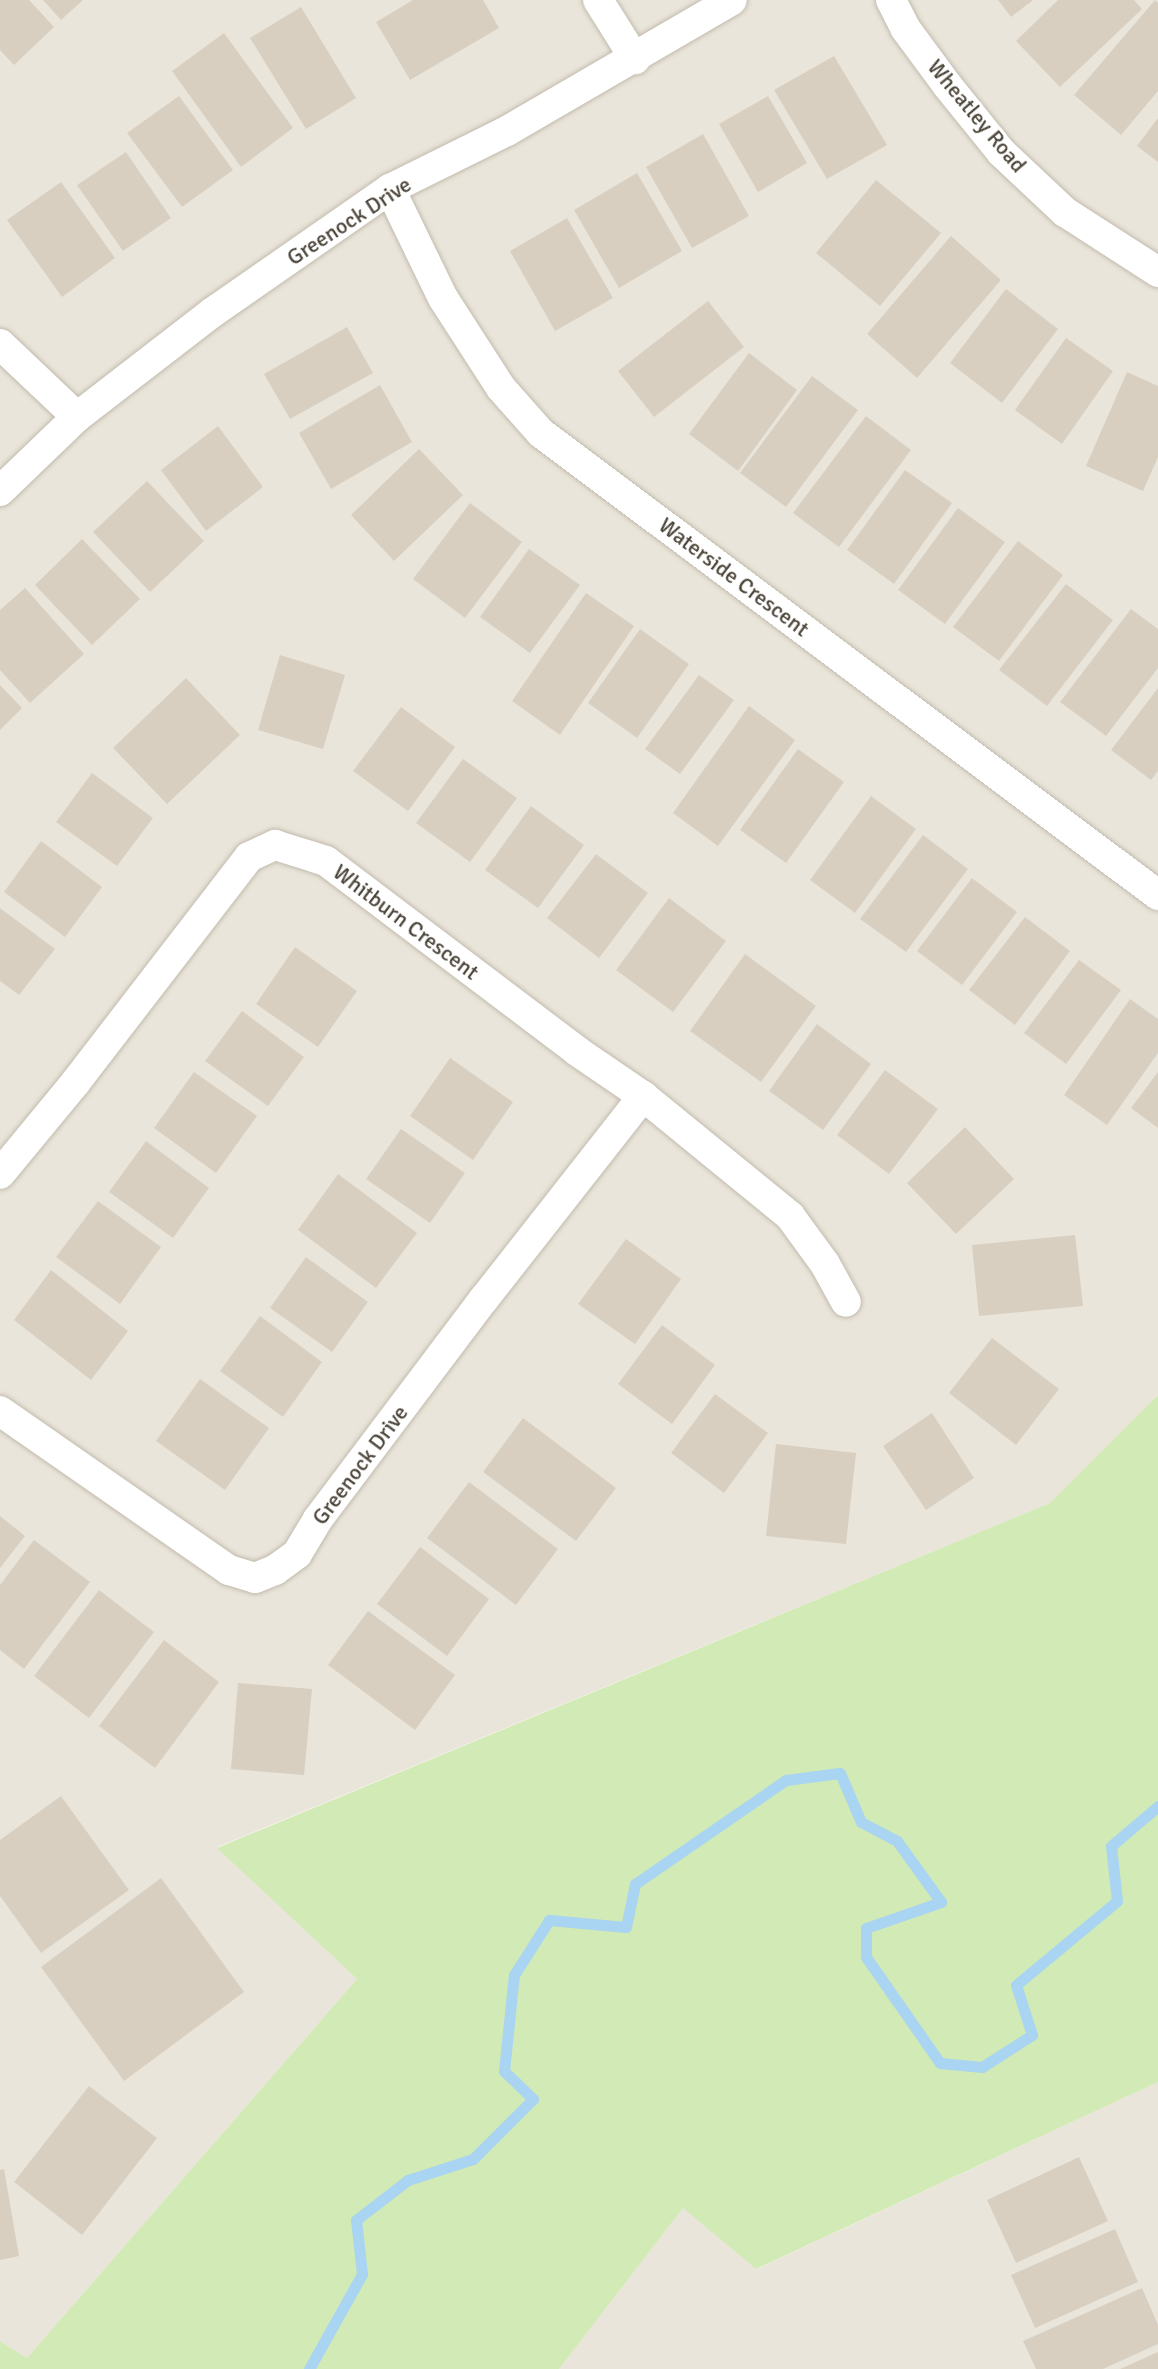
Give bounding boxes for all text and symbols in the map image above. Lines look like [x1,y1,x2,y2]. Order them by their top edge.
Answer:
street label: Wheatley Road [922,54,1032,178]
street label: Greenock Drive [282,171,416,271]
street label: Waterside Crescent [654,512,814,642]
street label: Whitburn Crescent [328,859,484,985]
street label: Greenock Drive [307,1400,413,1530]

